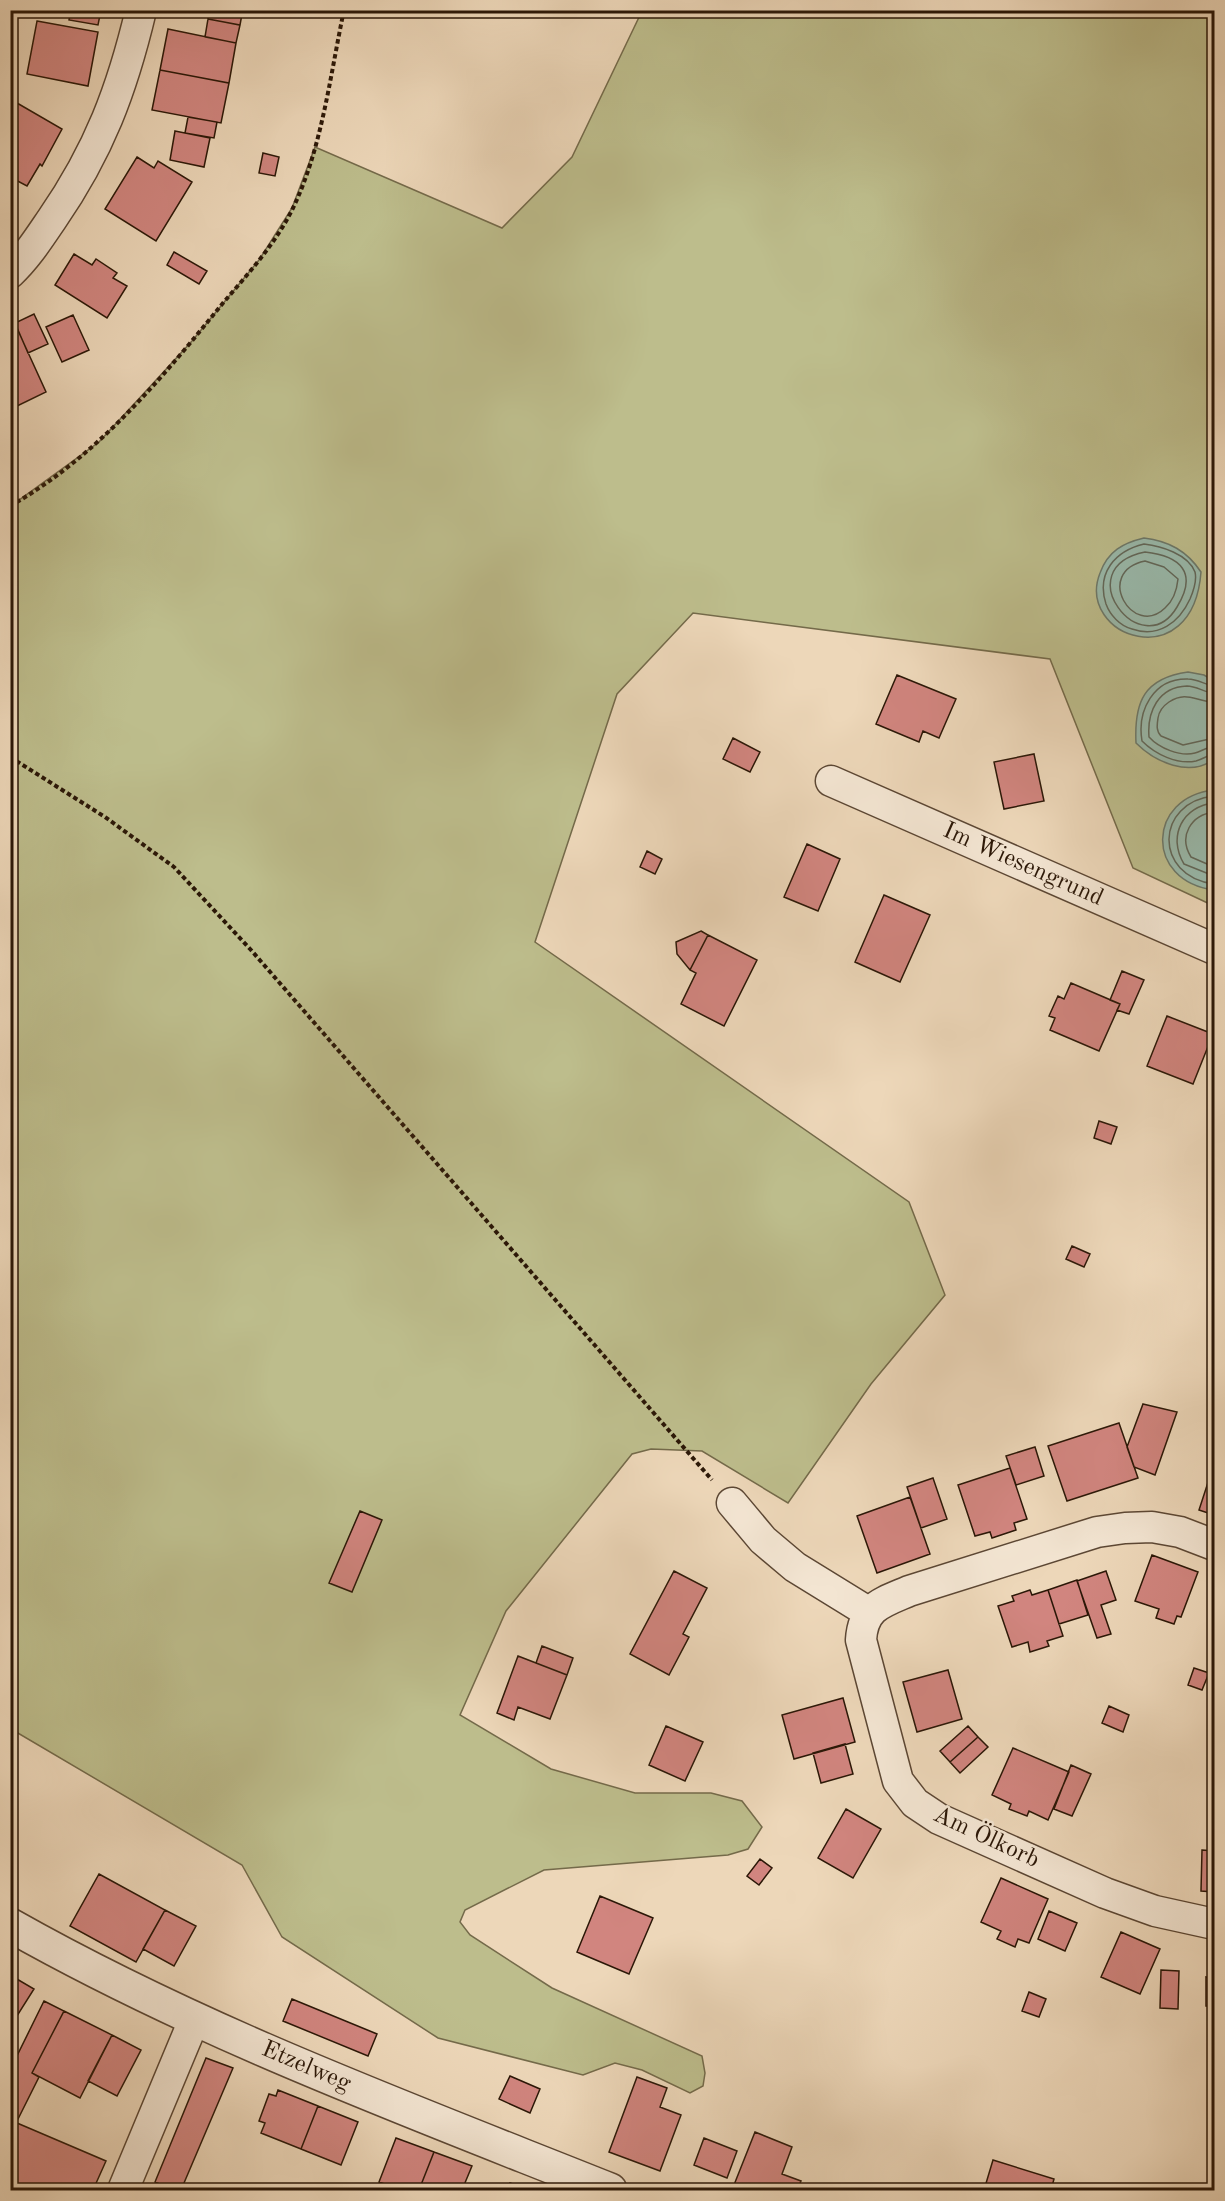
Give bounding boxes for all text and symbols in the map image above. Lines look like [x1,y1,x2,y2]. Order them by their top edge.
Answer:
street label: Im Wiesengrund [939,819,1107,911]
street label: Am Ölkorb [929,1799,1044,1873]
street label: Etzelweg [258,2037,354,2097]

